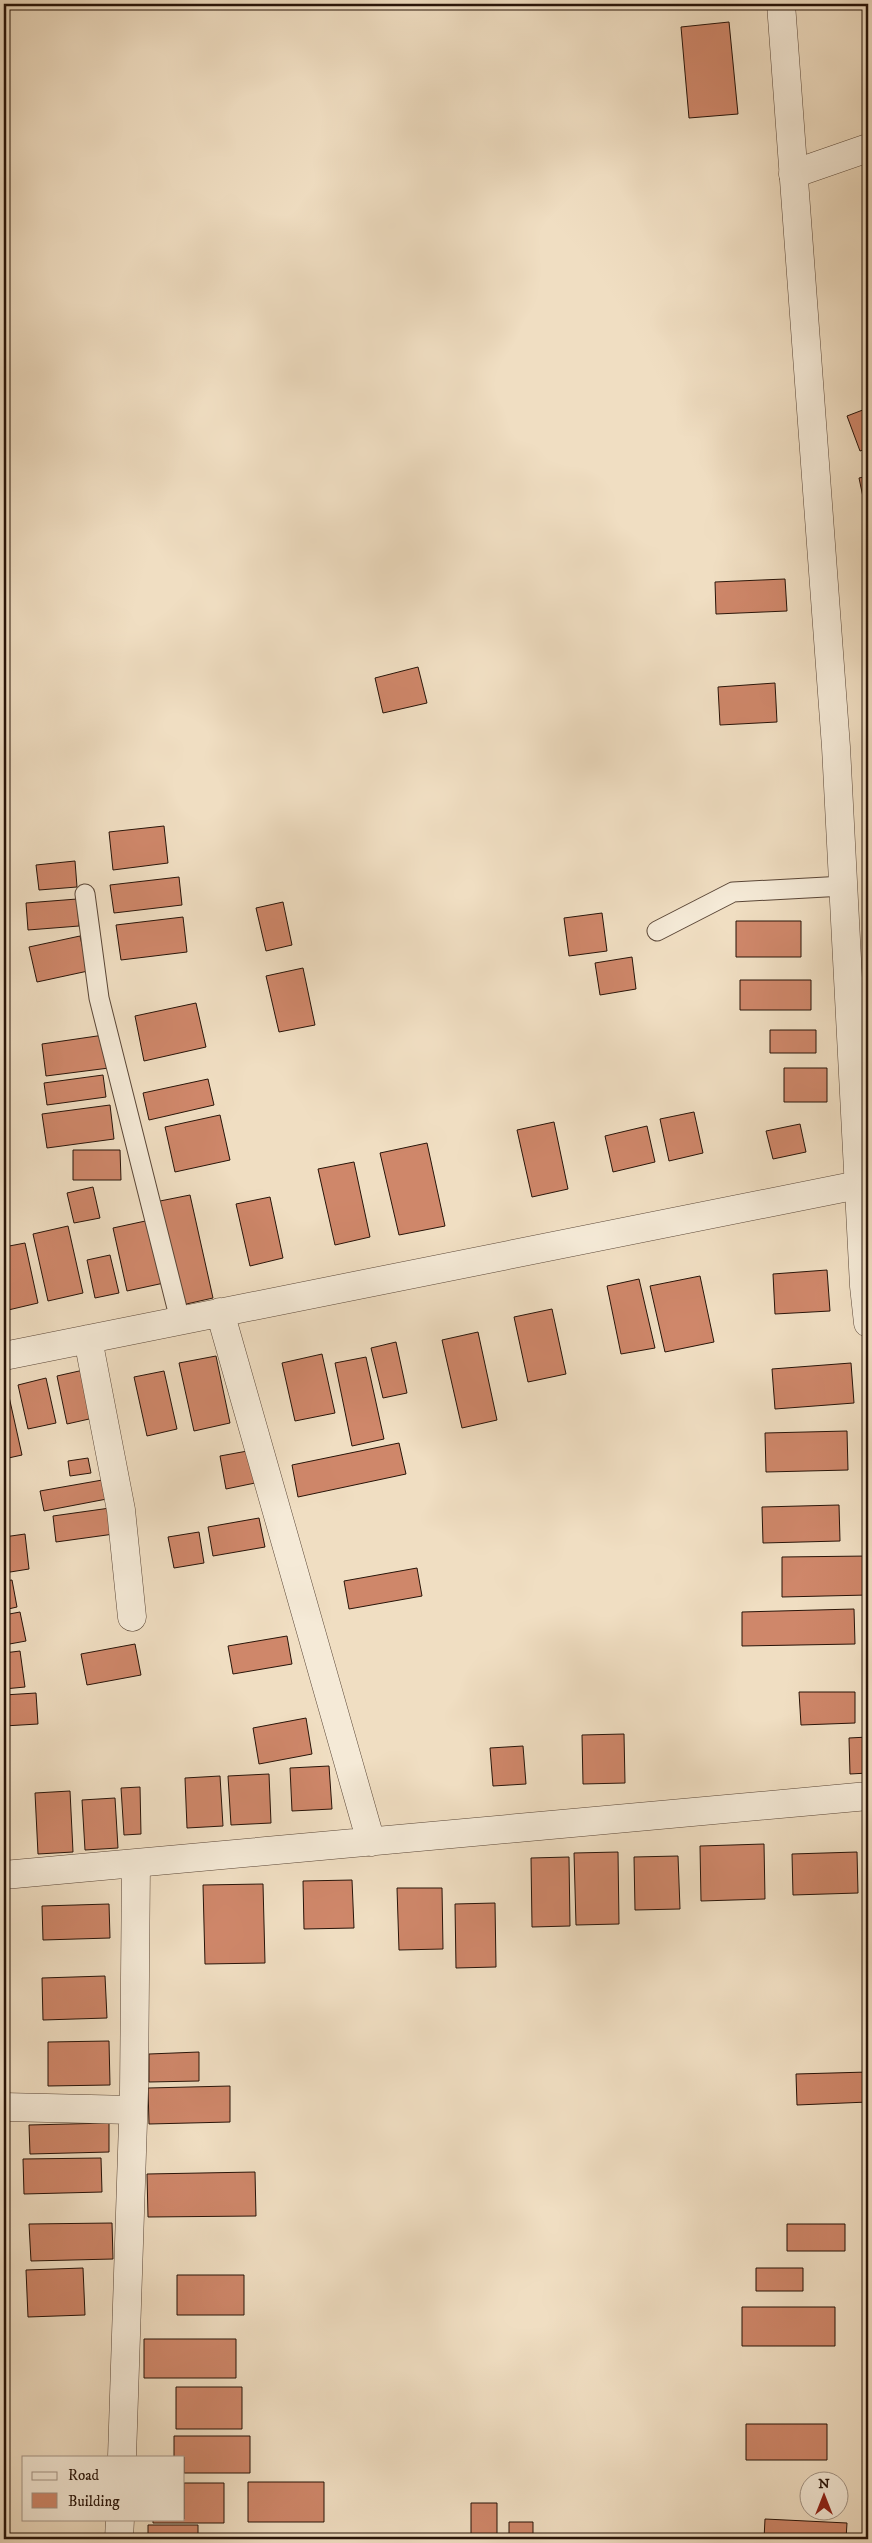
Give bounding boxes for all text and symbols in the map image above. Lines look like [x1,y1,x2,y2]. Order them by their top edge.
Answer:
legend [22,2456,185,2520]
text: Road [68,2466,100,2485]
north arrow [800,2470,850,2520]
text: N [818,2475,830,2493]
text: Building [68,2492,120,2511]

